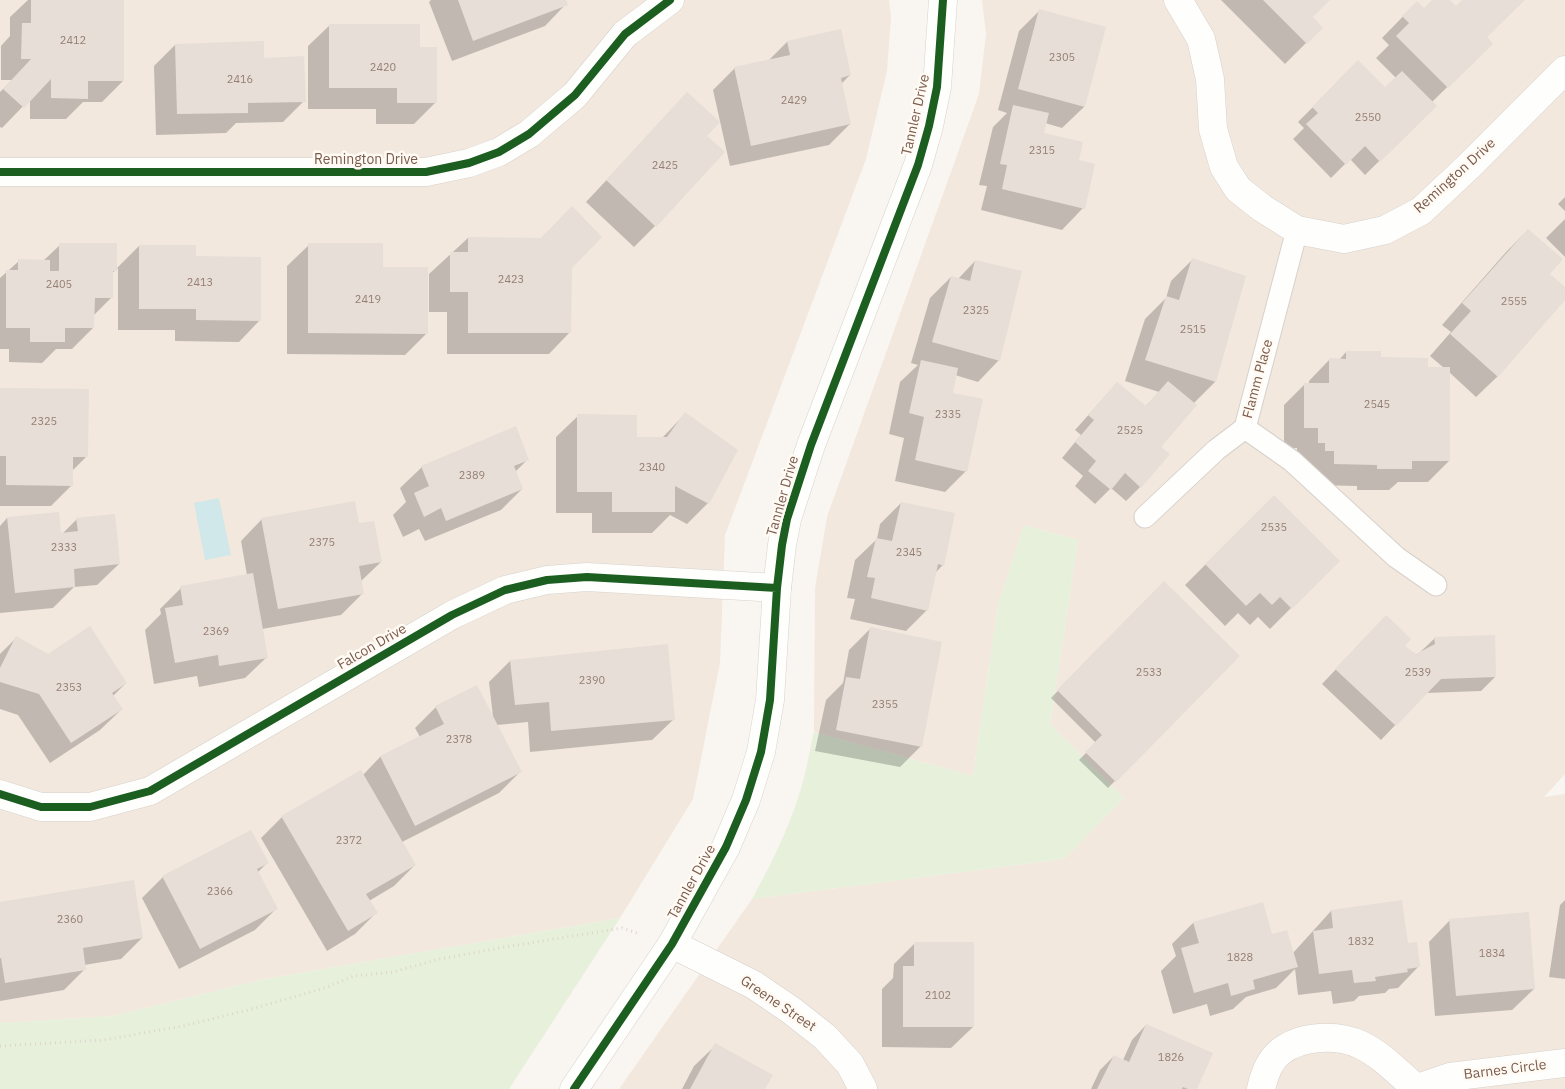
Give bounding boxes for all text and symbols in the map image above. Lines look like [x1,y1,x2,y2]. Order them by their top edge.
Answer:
house number: 2412 [60,34,86,48]
house number: 2305 [1049,51,1075,65]
house number: 2420 [370,61,396,75]
house number: 2416 [227,73,253,87]
street label: Tannler Drive [898,73,934,157]
house number: 2429 [781,94,807,108]
house number: 2550 [1355,111,1381,125]
street label: Remington Drive [1411,135,1499,217]
house number: 2315 [1029,144,1055,158]
street label: Remington Drive [314,152,418,168]
house number: 2425 [652,159,678,173]
house number: 2423 [498,273,524,287]
house number: 2413 [187,276,213,290]
house number: 2405 [46,278,72,292]
house number: 2419 [355,293,381,307]
house number: 2555 [1501,295,1527,309]
house number: 2325 [963,304,989,318]
house number: 2515 [1180,323,1206,337]
street label: Flamm Place [1239,338,1277,420]
house number: 2545 [1364,398,1390,412]
house number: 2335 [935,408,961,422]
house number: 2325 [31,415,57,429]
house number: 2525 [1117,424,1143,438]
street label: Tannler Drive [764,454,802,538]
house number: 2340 [639,461,665,475]
house number: 2389 [459,469,485,483]
house number: 2535 [1261,521,1287,535]
house number: 2375 [309,536,335,550]
house number: 2333 [51,541,77,555]
house number: 2345 [896,546,922,560]
street label: Falcon Drive [334,620,410,674]
house number: 2369 [203,625,229,639]
house number: 2533 [1136,666,1162,680]
house number: 2539 [1405,666,1431,680]
house number: 2390 [579,674,605,688]
house number: 2353 [56,681,82,695]
house number: 2355 [872,698,898,712]
house number: 2378 [446,733,472,747]
house number: 2372 [336,834,362,848]
street label: Tannler Drive [665,842,719,922]
house number: 2366 [207,885,233,899]
house number: 2360 [57,913,83,927]
house number: 1832 [1348,935,1374,949]
house number: 1834 [1479,947,1505,961]
house number: 1828 [1227,951,1253,965]
street label: Greene Street [737,973,819,1035]
house number: 2102 [925,989,951,1003]
house number: 1826 [1158,1051,1184,1065]
street label: Barnes Circle [1463,1057,1547,1083]

